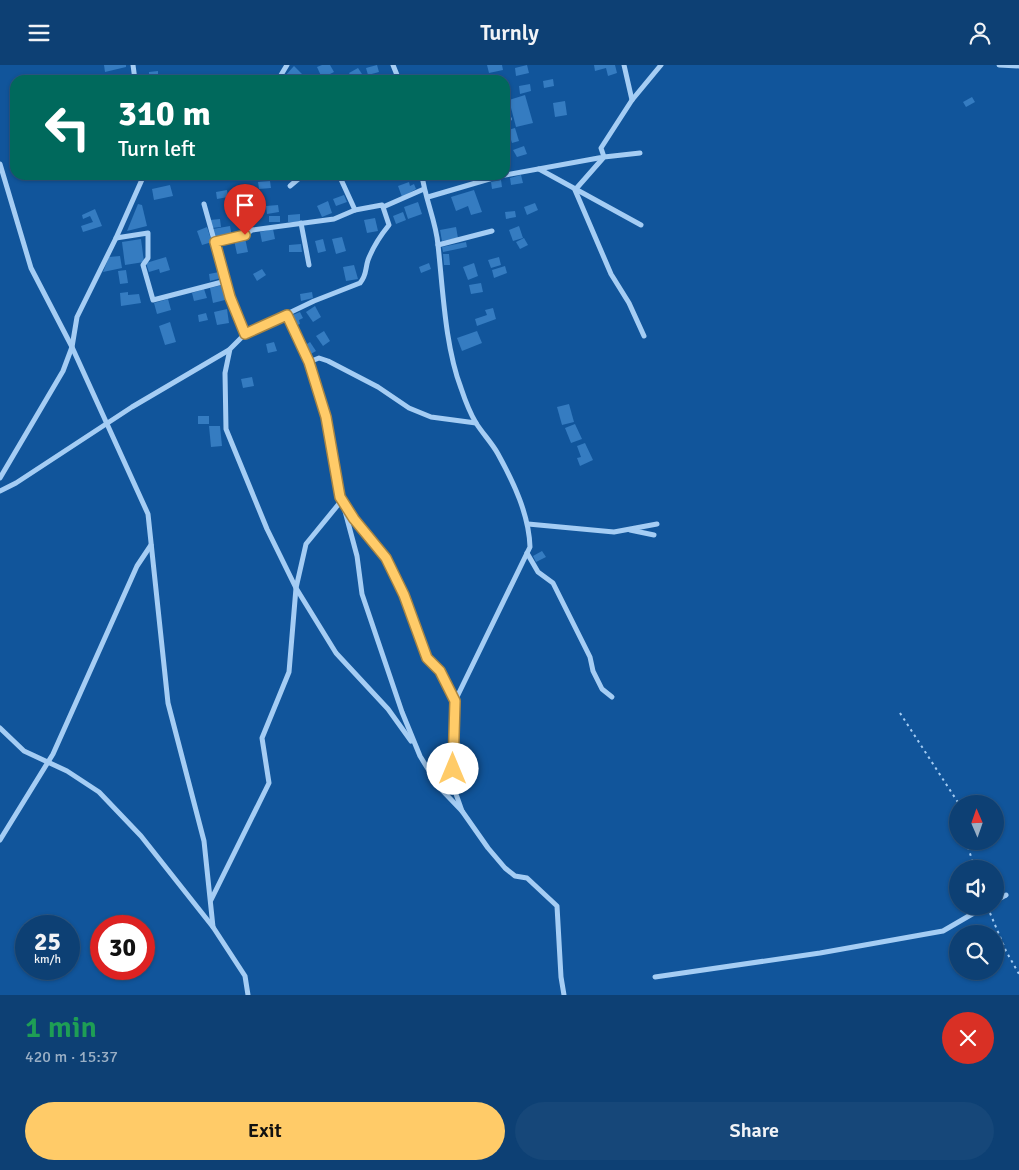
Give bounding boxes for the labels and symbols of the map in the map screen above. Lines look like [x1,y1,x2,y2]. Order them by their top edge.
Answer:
pin [224,184,266,235]
position arrow [426,742,478,794]
north arrow [949,795,1004,850]
speed limit sign: 30 [90,915,155,980]

